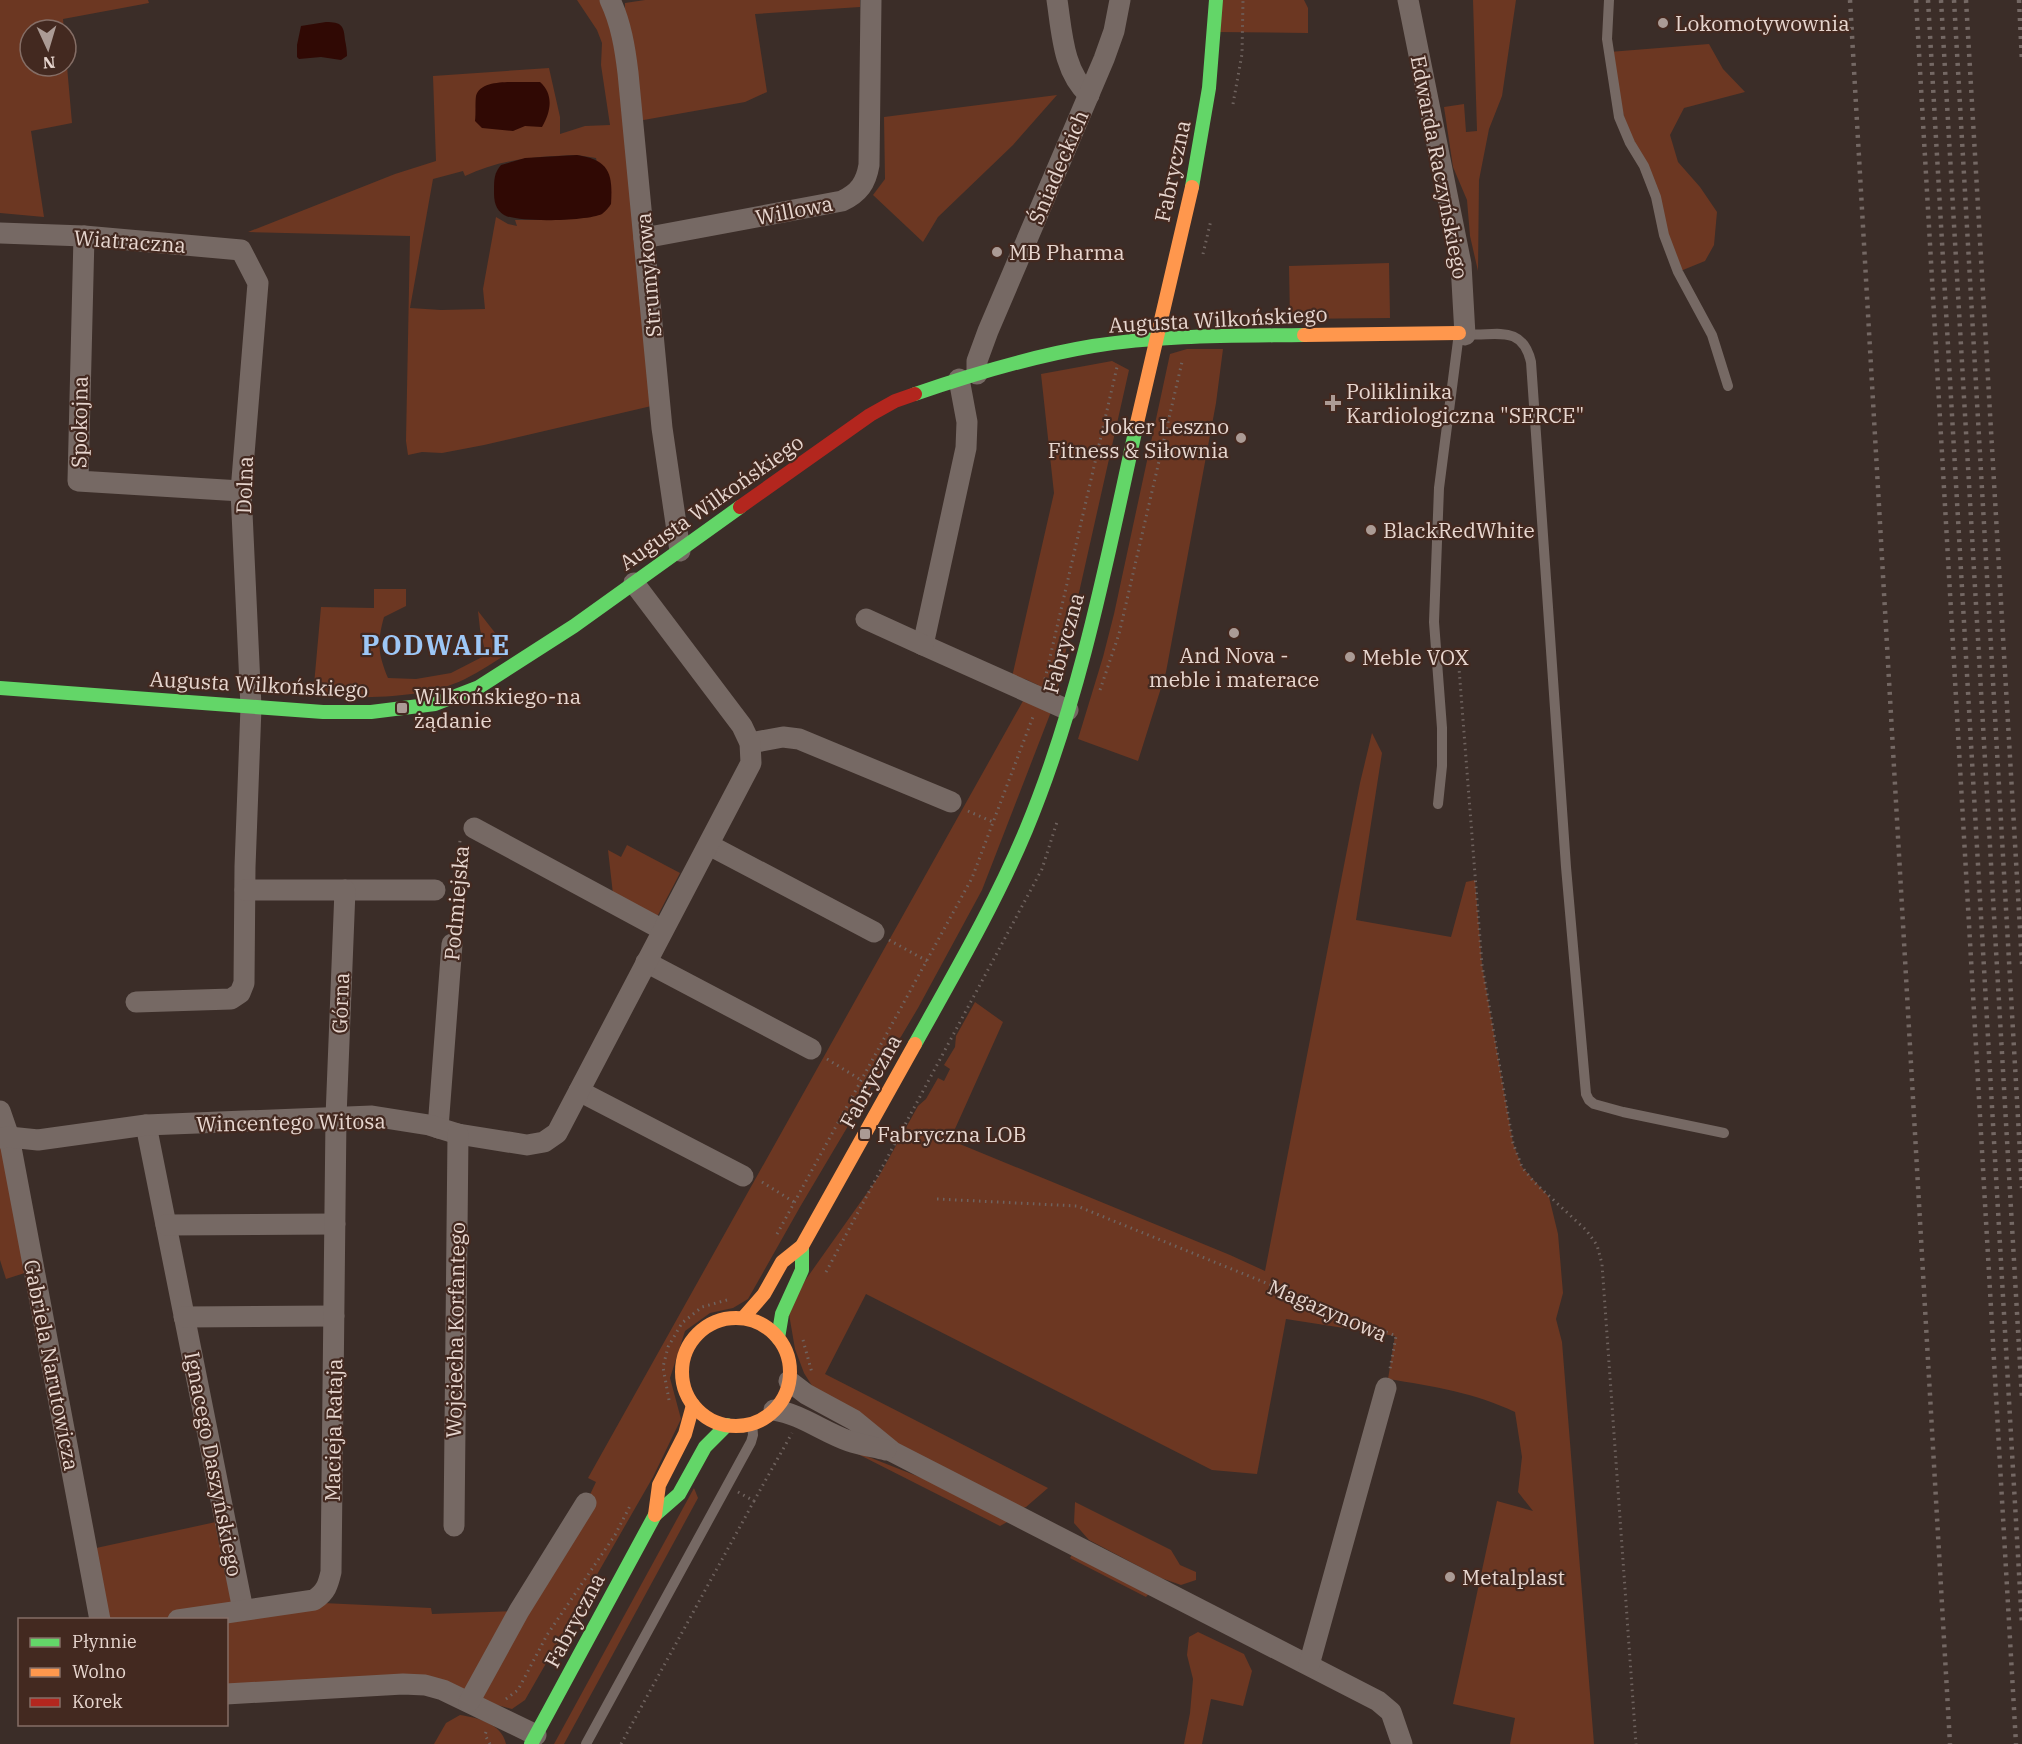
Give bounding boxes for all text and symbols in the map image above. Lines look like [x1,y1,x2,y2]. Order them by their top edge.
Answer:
place label: Lokomotywownia [1675,9,1850,37]
marker: Lokomotywownia [1656,16,1670,30]
north arrow [18,18,78,78]
text: N [42,53,56,73]
street label: Edwarda Raczyńskiego [1405,53,1475,281]
street label: Śniadeckich [1021,106,1095,228]
street label: Fabryczna [1148,117,1196,225]
street label: Willowa [753,189,835,231]
street label: Strumykowa [629,212,667,338]
street label: Wiatraczna [73,223,187,259]
place label: MB Pharma [1009,238,1125,266]
marker: MB Pharma [990,245,1004,259]
street label: Augusta Wilkońskiego [1108,299,1328,339]
street label: Spokojna [64,376,94,468]
place label: Poliklinika Kardiologiczna "SERCE" [1346,377,1584,429]
marker: Poliklinika Kardiologiczna "SERCE" [1324,394,1342,412]
place label: Joker Leszno Fitness & Siłownia [1048,412,1229,464]
street label: Augusta Wilkońskiego [613,428,809,576]
marker: Joker Leszno Fitness & Siłownia [1234,431,1248,445]
street label: Dolna [229,456,259,514]
place label: BlackRedWhite [1383,516,1535,544]
marker: BlackRedWhite [1364,523,1378,537]
street label: Fabryczna [1036,589,1090,697]
marker: And Nova - meble i materace [1227,626,1241,640]
district label: PODWALE [361,627,511,662]
place label: And Nova - meble i materace [1149,641,1319,693]
place label: Meble VOX [1362,643,1469,671]
marker: Meble VOX [1343,650,1357,664]
street label: Augusta Wilkońskiego [149,664,369,704]
place label: Wilkońskiego-na żądanie [414,682,581,734]
marker: Wilkońskiego-na żądanie [395,701,409,715]
street label: Podmiejska [437,844,475,962]
street label: Górna [325,972,355,1034]
street label: Fabryczna [833,1029,907,1133]
street label: Wincentego Witosa [196,1106,386,1138]
place label: Fabryczna LOB [877,1120,1027,1148]
marker: Fabryczna LOB [858,1127,872,1141]
street label: Wojciecha Korfantego [439,1222,471,1438]
street label: Gabriela Narutowicza [18,1257,86,1473]
street label: Magazynowa [1264,1272,1392,1348]
street label: Ignacego Daszyńskiego [178,1349,250,1579]
street label: Macieja Rataja [318,1358,348,1502]
place label: Metalplast [1462,1563,1565,1591]
street label: Fabryczna [537,1568,611,1672]
marker: Metalplast [1443,1570,1457,1584]
legend [18,1618,228,1726]
text: Płynnie [72,1630,137,1653]
text: Wolno [72,1660,126,1683]
text: Korek [72,1690,123,1713]

